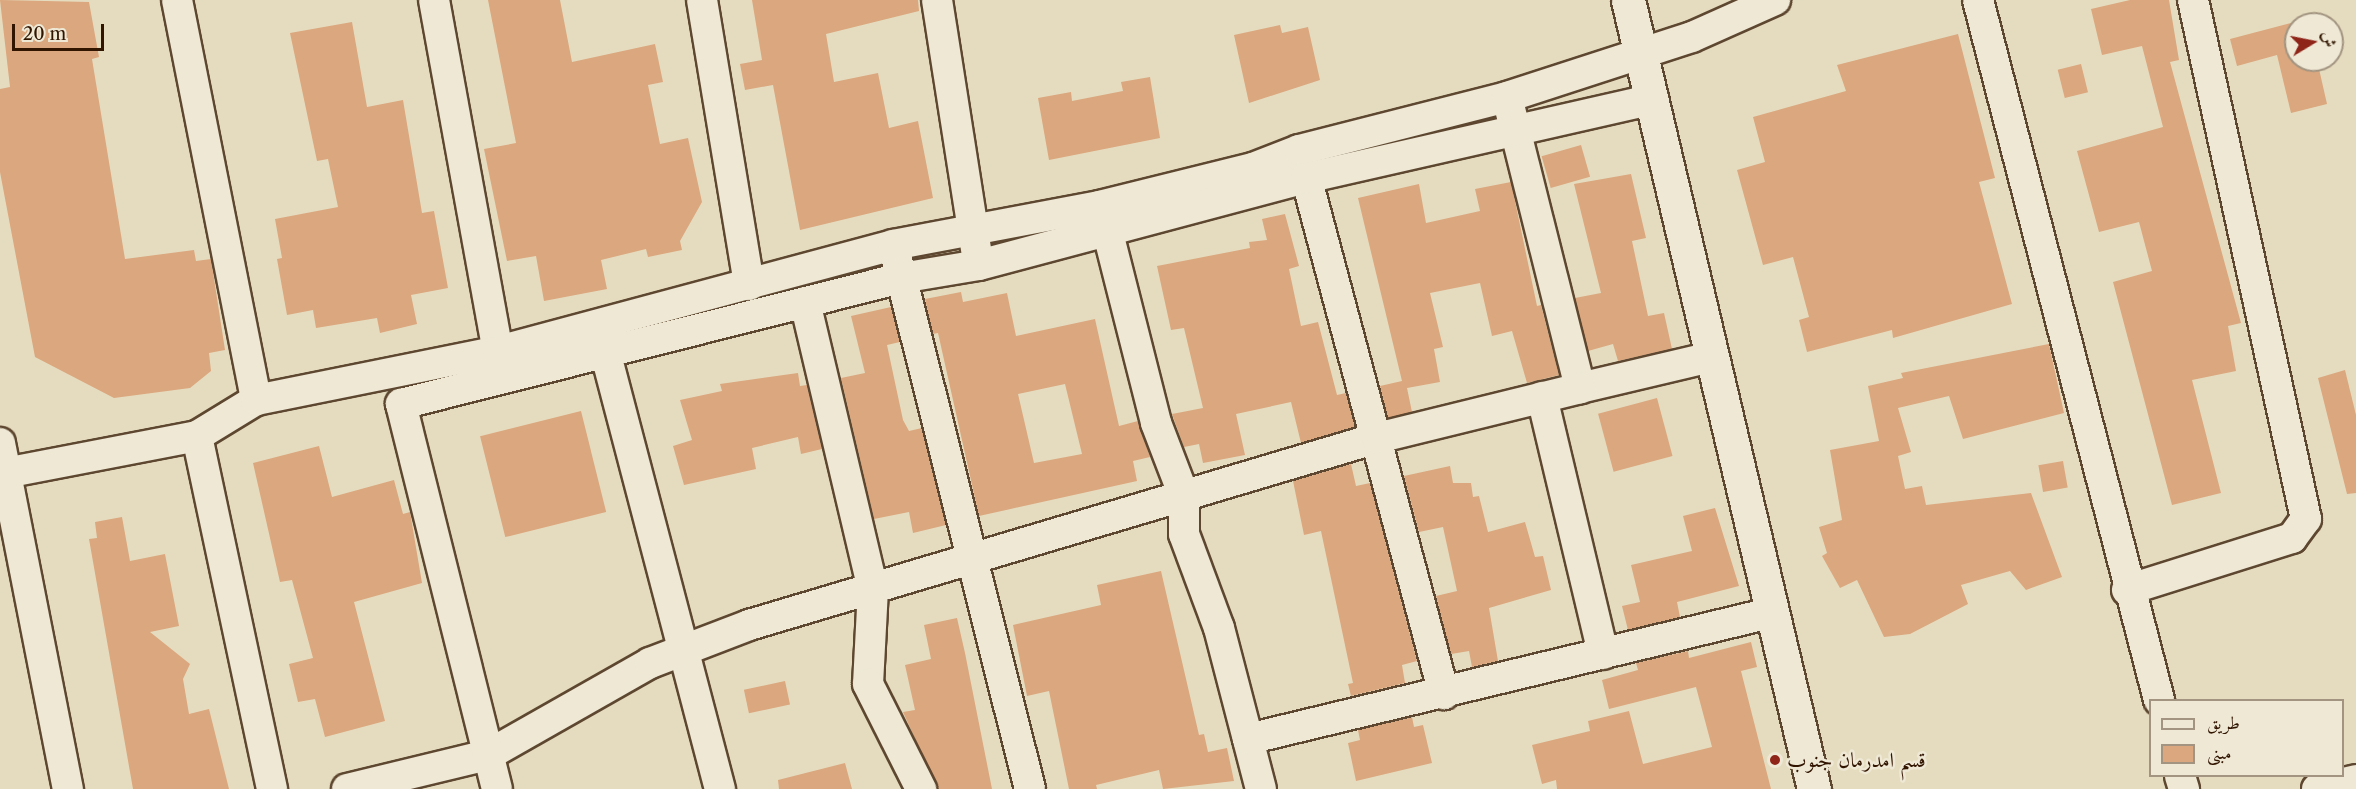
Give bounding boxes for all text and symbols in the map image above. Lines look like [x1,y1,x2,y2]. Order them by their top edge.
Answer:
scale bar [15,12,106,50]
north arrow [2284,12,2344,72]
text: 20 m [23,23,66,45]
text: ش [2319,30,2341,49]
legend [2149,699,2344,777]
text: طريق [2207,712,2240,734]
text: مبنى [2207,742,2232,764]
place label: قسم امدرمان جنوب [1787,747,1926,773]
marker: قسم امدرمان جنوب [1768,753,1782,767]

